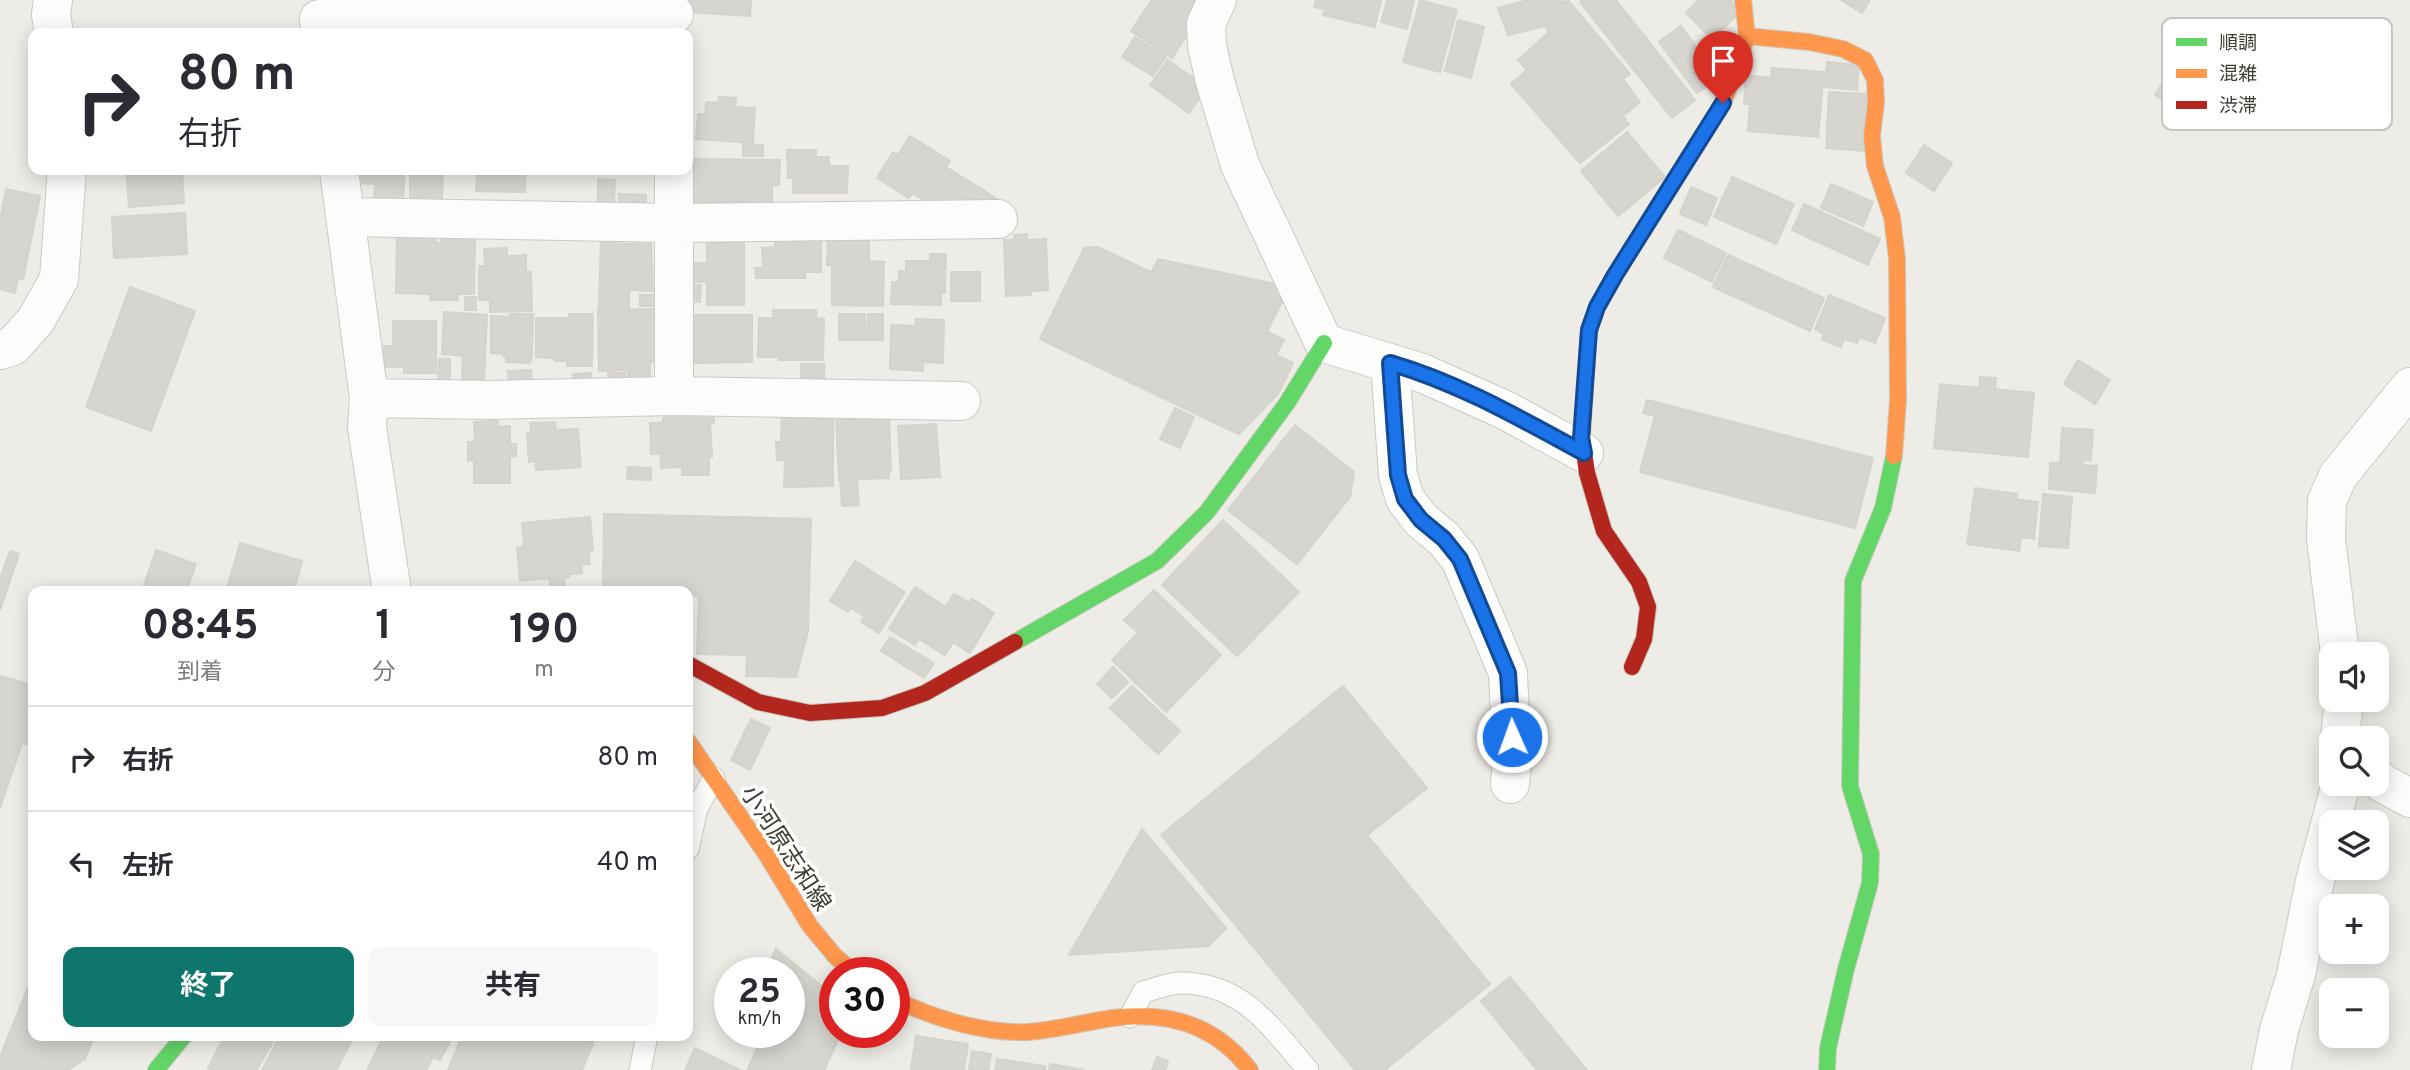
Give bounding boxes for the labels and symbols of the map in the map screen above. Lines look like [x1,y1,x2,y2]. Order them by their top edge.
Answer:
legend [2162,18,2392,130]
pin [1693,31,1753,103]
text: 順調 [2219,32,2257,56]
text: 混雑 [2219,63,2257,87]
text: 渋滞 [2219,95,2257,119]
position arrow [1475,700,1549,774]
street label: 小河原志和線 [733,781,836,918]
speed limit sign: 30 [819,957,910,1048]

